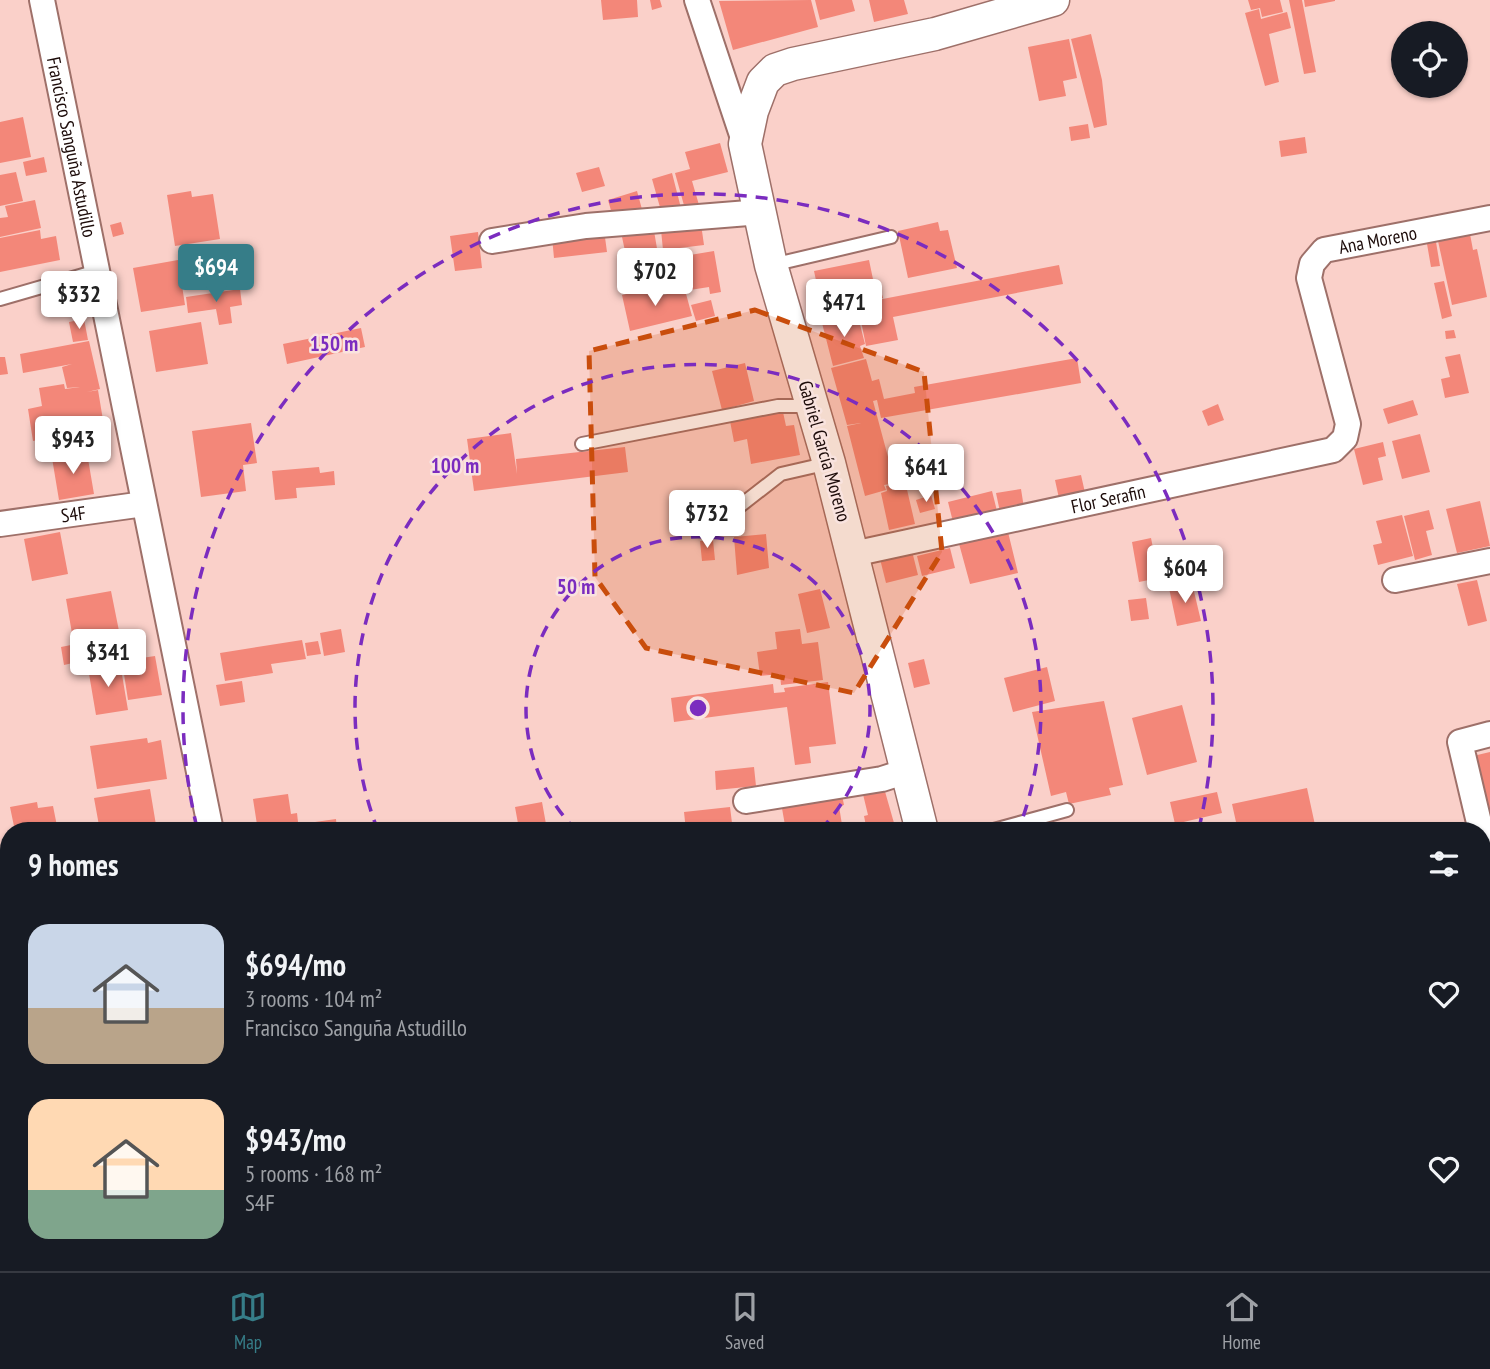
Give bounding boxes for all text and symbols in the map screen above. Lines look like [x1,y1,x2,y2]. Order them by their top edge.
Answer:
map controls [1391,21,1468,98]
button: locate [1391,21,1468,98]
street label: Francisco Sanguña Astudillo [42,55,102,239]
street label: Ana Moreno [1337,220,1419,259]
pin: $694 [175,244,257,304]
pin: $702 [614,248,696,308]
text: $694 [194,252,238,281]
text: $702 [633,256,677,285]
pin: $332 [38,272,120,331]
text: $332 [57,279,101,308]
pin: $471 [803,280,885,339]
text: $471 [822,287,866,316]
text: 150 m [310,330,358,357]
street label: Gabriel García Moreno [793,378,857,524]
pin: $943 [32,416,114,476]
text: $943 [51,424,95,453]
pin: $641 [885,444,967,504]
text: 100 m [431,452,479,479]
text: $641 [904,452,948,481]
street label: Flor Serafin [1069,479,1147,518]
pin: $732 [666,490,748,550]
text: $732 [685,498,729,527]
street label: S4F [59,500,87,527]
pin: $604 [1144,546,1226,605]
text: $604 [1163,553,1207,582]
text: 50 m [557,573,595,600]
pin: $341 [67,630,149,689]
text: $341 [86,637,130,666]
centre of rings [686,696,710,720]
text: 9 homes [28,845,119,884]
icon: filters [1425,845,1463,883]
text: $694/mo [245,945,346,984]
icon: home [84,952,168,1036]
icon: heart [1425,975,1463,1013]
text: 3 rooms · 104 m² [245,984,382,1013]
text: Francisco Sanguña Astudillo [245,1013,467,1042]
text: $943/mo [245,1120,346,1159]
icon: home [84,1127,168,1211]
icon: heart [1425,1150,1463,1188]
text: 5 rooms · 168 m² [245,1159,382,1188]
text: S4F [245,1188,275,1217]
tab: Map [229,1288,267,1354]
tab: Saved [725,1288,764,1354]
tab: Home [1222,1288,1261,1354]

